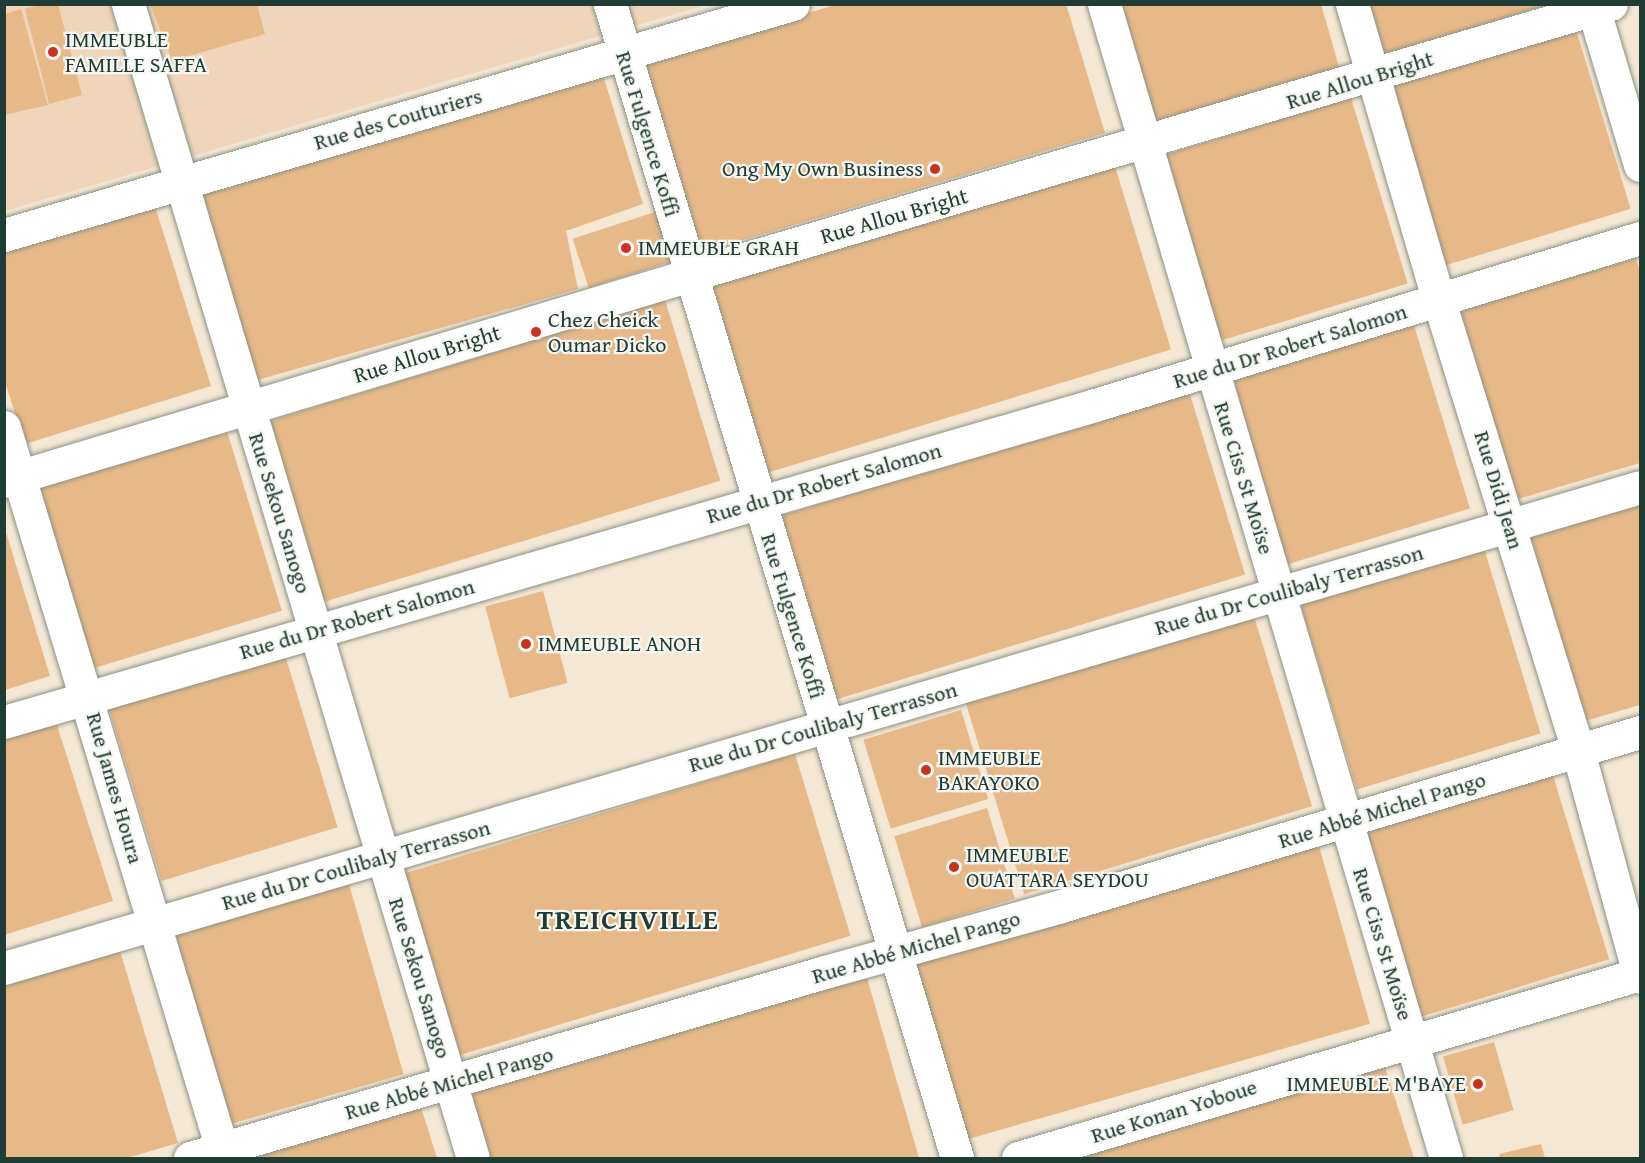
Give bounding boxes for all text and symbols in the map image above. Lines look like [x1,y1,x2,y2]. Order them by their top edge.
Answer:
place label: IMMEUBLE FAMILLE SAFFA [65,26,207,78]
marker: IMMEUBLE FAMILLE SAFFA [46,45,60,59]
street label: Rue Allou Bright [1283,45,1437,115]
street label: Rue Fulgence Koffi [610,48,686,220]
street label: Rue des Couturiers [311,82,485,156]
place label: Ong My Own Business [722,156,923,182]
marker: Ong My Own Business [928,162,942,176]
street label: Rue Allou Bright [817,182,971,250]
place label: IMMEUBLE GRAH [638,235,799,261]
marker: IMMEUBLE GRAH [619,241,633,255]
street label: Rue du Dr Robert Salomon [1170,298,1410,394]
place label: Chez Cheick Oumar Dicko [548,306,666,358]
street label: Rue Allou Bright [350,319,504,389]
marker: Chez Cheick Oumar Dicko [529,325,543,339]
street label: Rue Ciss St Moïse [1208,399,1280,557]
street label: Rue Didi Jean [1469,428,1529,552]
street label: Rue Sekou Sanogo [243,430,317,596]
street label: Rue du Dr Robert Salomon [704,437,944,529]
street label: Rue Fulgence Koffi [755,530,831,702]
street label: Rue du Dr Coulibaly Terrasson [1152,539,1426,641]
street label: Rue du Dr Robert Salomon [237,573,477,665]
place label: IMMEUBLE ANOH [538,631,701,657]
marker: IMMEUBLE ANOH [519,637,533,651]
street label: Rue du Dr Coulibaly Terrasson [686,676,960,778]
street label: Rue James Houra [81,709,149,867]
place label: IMMEUBLE BAKAYOKO [938,744,1041,796]
marker: IMMEUBLE BAKAYOKO [919,763,933,777]
street label: Rue Abbé Michel Pango [1275,766,1489,854]
street label: Rue du Dr Coulibaly Terrasson [219,814,493,916]
place label: IMMEUBLE OUATTARA SEYDOU [966,841,1149,892]
marker: IMMEUBLE OUATTARA SEYDOU [947,860,961,874]
street label: Rue Ciss St Moïse [1347,865,1419,1023]
street label: Rue Sekou Sanogo [383,895,457,1061]
district label: TREICHVILLE [537,902,719,936]
street label: Rue Abbé Michel Pango [809,905,1023,989]
street label: Rue Abbé Michel Pango [342,1041,556,1125]
place label: IMMEUBLE M'BAYE [1286,1071,1466,1097]
street label: Rue Konan Yoboue [1088,1073,1260,1149]
marker: IMMEUBLE M'BAYE [1471,1077,1485,1091]

